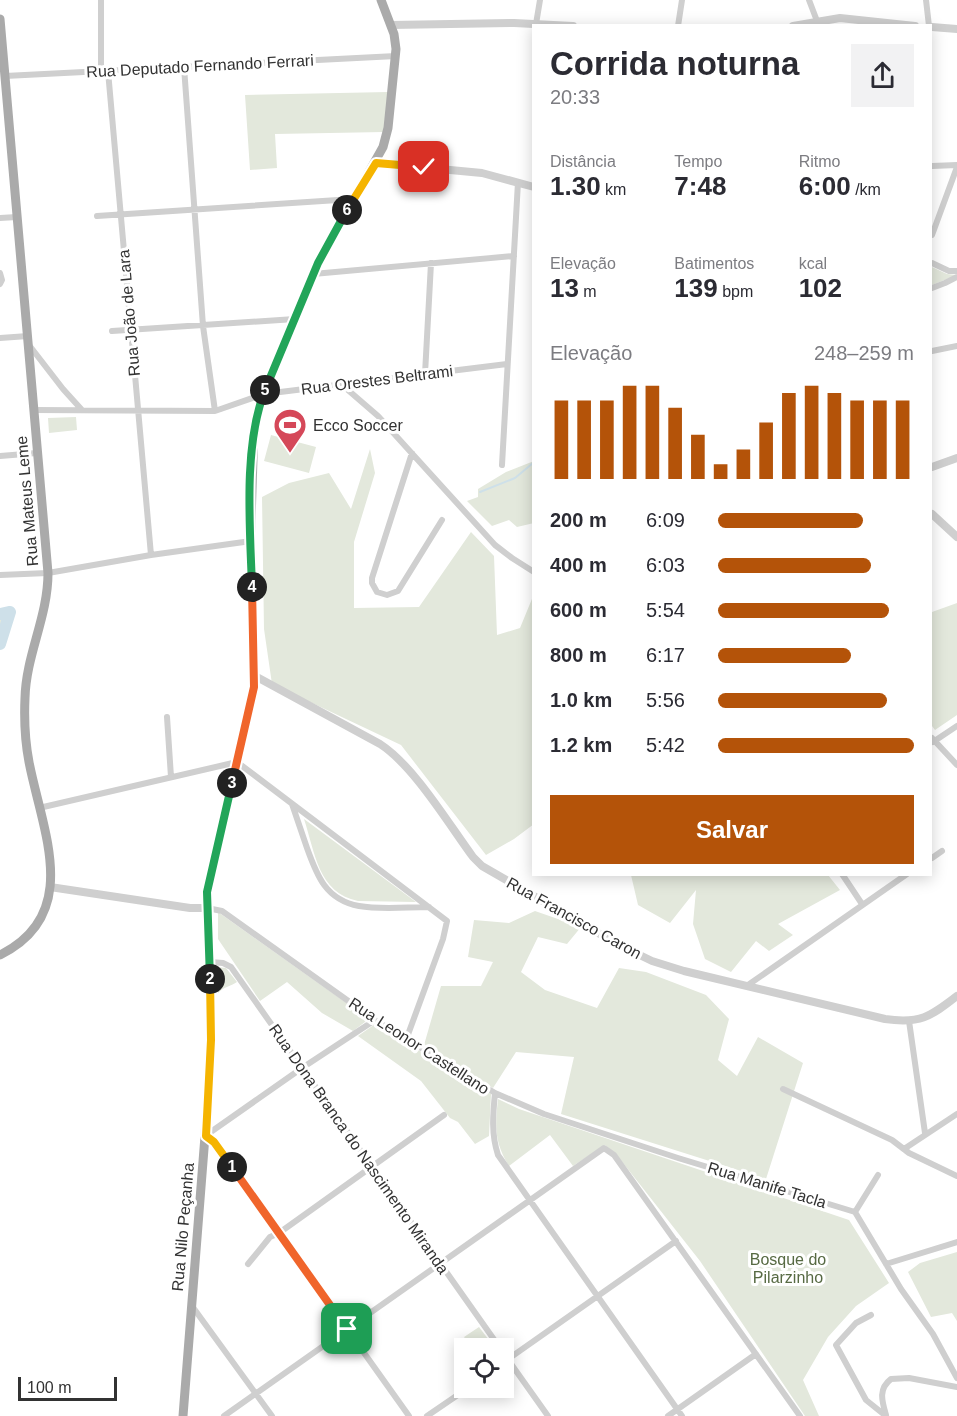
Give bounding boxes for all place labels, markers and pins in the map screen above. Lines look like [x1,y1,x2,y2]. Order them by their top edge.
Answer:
pin [398,141,449,192]
pin: 6 [332,195,362,225]
pin: 5 [250,375,280,405]
sports icon: Ecco Soccer [272,407,308,454]
place label: Ecco Soccer [313,417,403,434]
pin: 4 [237,572,267,602]
pin: 3 [217,768,247,798]
pin: 2 [195,964,225,994]
pin: 1 [217,1152,247,1182]
pin [321,1303,372,1354]

